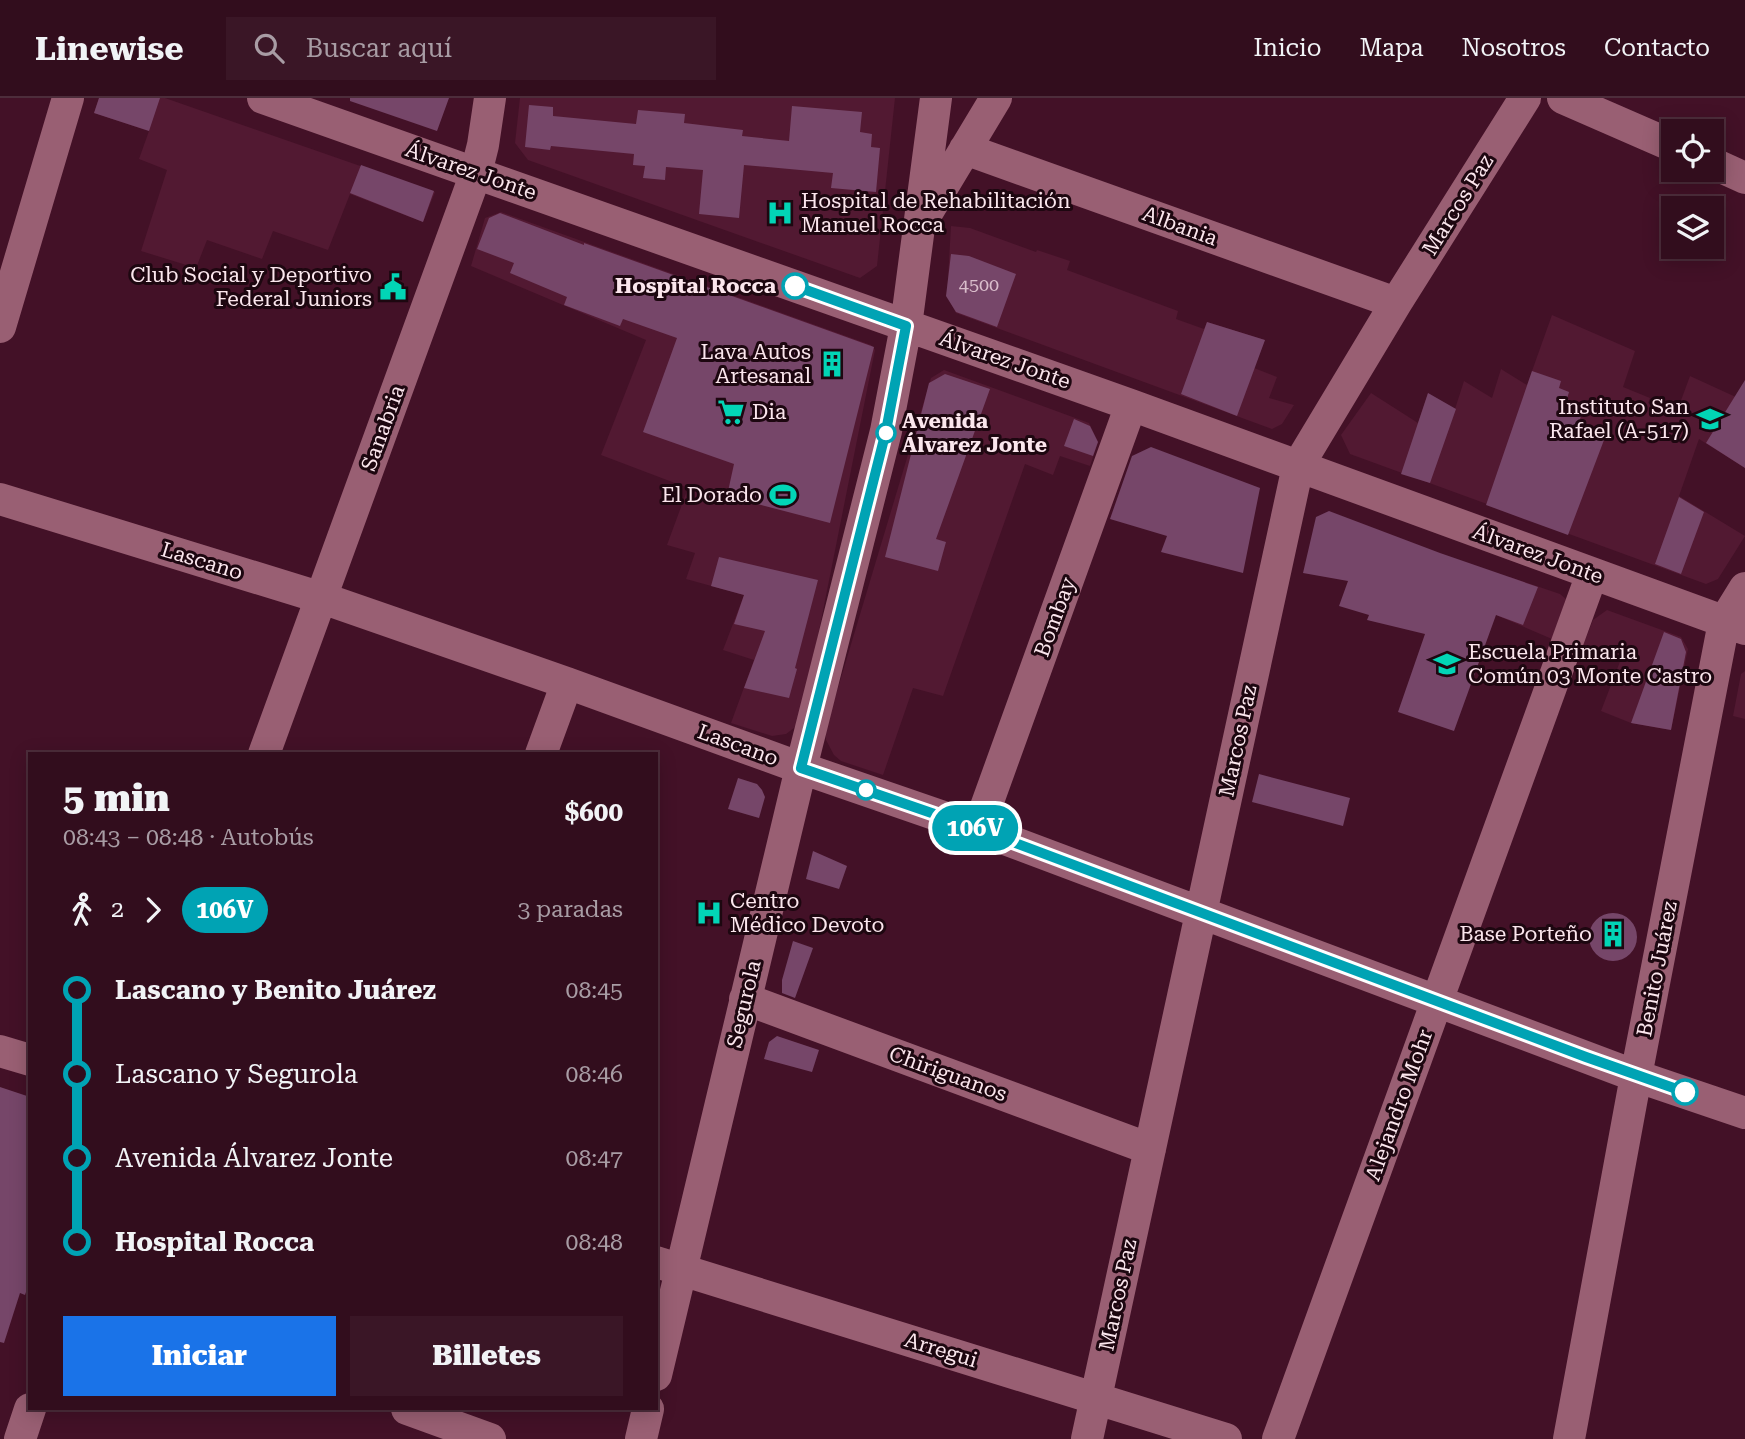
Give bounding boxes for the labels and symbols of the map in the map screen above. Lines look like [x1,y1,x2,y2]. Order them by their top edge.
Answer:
street label: Álvarez Jonte [402,136,540,205]
street label: Marcos Paz [1418,150,1498,260]
place label: Hospital de Rehabilitación Manuel Rocca [801,189,1071,237]
hospital icon: Hospital de Rehabilitación Manuel Rocca [765,198,795,228]
street label: Albania [1139,201,1221,251]
place label: Club Social y Deportivo Federal Juniors [130,263,372,311]
public building icon: Club Social y Deportivo Federal Juniors [378,272,408,302]
marker: Hospital Rocca [782,273,808,299]
place label: Hospital Rocca [615,274,777,298]
house number: 4500 [959,274,999,295]
street label: Álvarez Jonte [936,325,1074,394]
place label: Lava Autos Artesanal [700,340,812,388]
building icon: Lava Autos Artesanal [817,349,847,379]
street label: Sanabria [356,381,410,474]
place label: Instituto San Rafael (A-517) [1549,395,1689,443]
supermarket icon: Dia [716,397,746,427]
place label: Dia [752,400,787,424]
school or university icon: Instituto San Rafael (A-517) [1695,404,1725,434]
place label: Avenida Álvarez Jonte [902,409,1047,457]
marker: Avenida Álvarez Jonte [876,423,896,443]
sports icon: El Dorado [768,480,798,510]
place label: El Dorado [662,483,762,507]
street label: Álvarez Jonte [1470,518,1607,589]
street label: Lascano [158,537,246,585]
street label: Bombay [1030,574,1081,660]
place label: Escuela Primaria Común 03 Monte Castro [1468,640,1712,688]
school or university icon: Escuela Primaria Común 03 Monte Castro [1432,649,1462,679]
street label: Marcos Paz [1214,683,1262,799]
street label: Lascano [694,719,782,771]
unlabelled marker [856,780,876,800]
line badge: 106V [926,805,1024,851]
place label: Centro Médico Devoto [730,889,884,937]
hospital icon: Centro Médico Devoto [694,898,724,928]
street label: Benito Juárez [1632,899,1682,1039]
building icon: Base Porteño [1598,919,1628,949]
place label: Base Porteño [1459,922,1592,946]
street label: Segurola [722,957,766,1050]
street label: Alejandro Mohr [1361,1026,1438,1184]
street label: Chiriguanos [886,1042,1010,1106]
unlabelled marker [1672,1079,1698,1105]
street label: Marcos Paz [1094,1237,1142,1353]
street label: Arregui [902,1328,981,1373]

